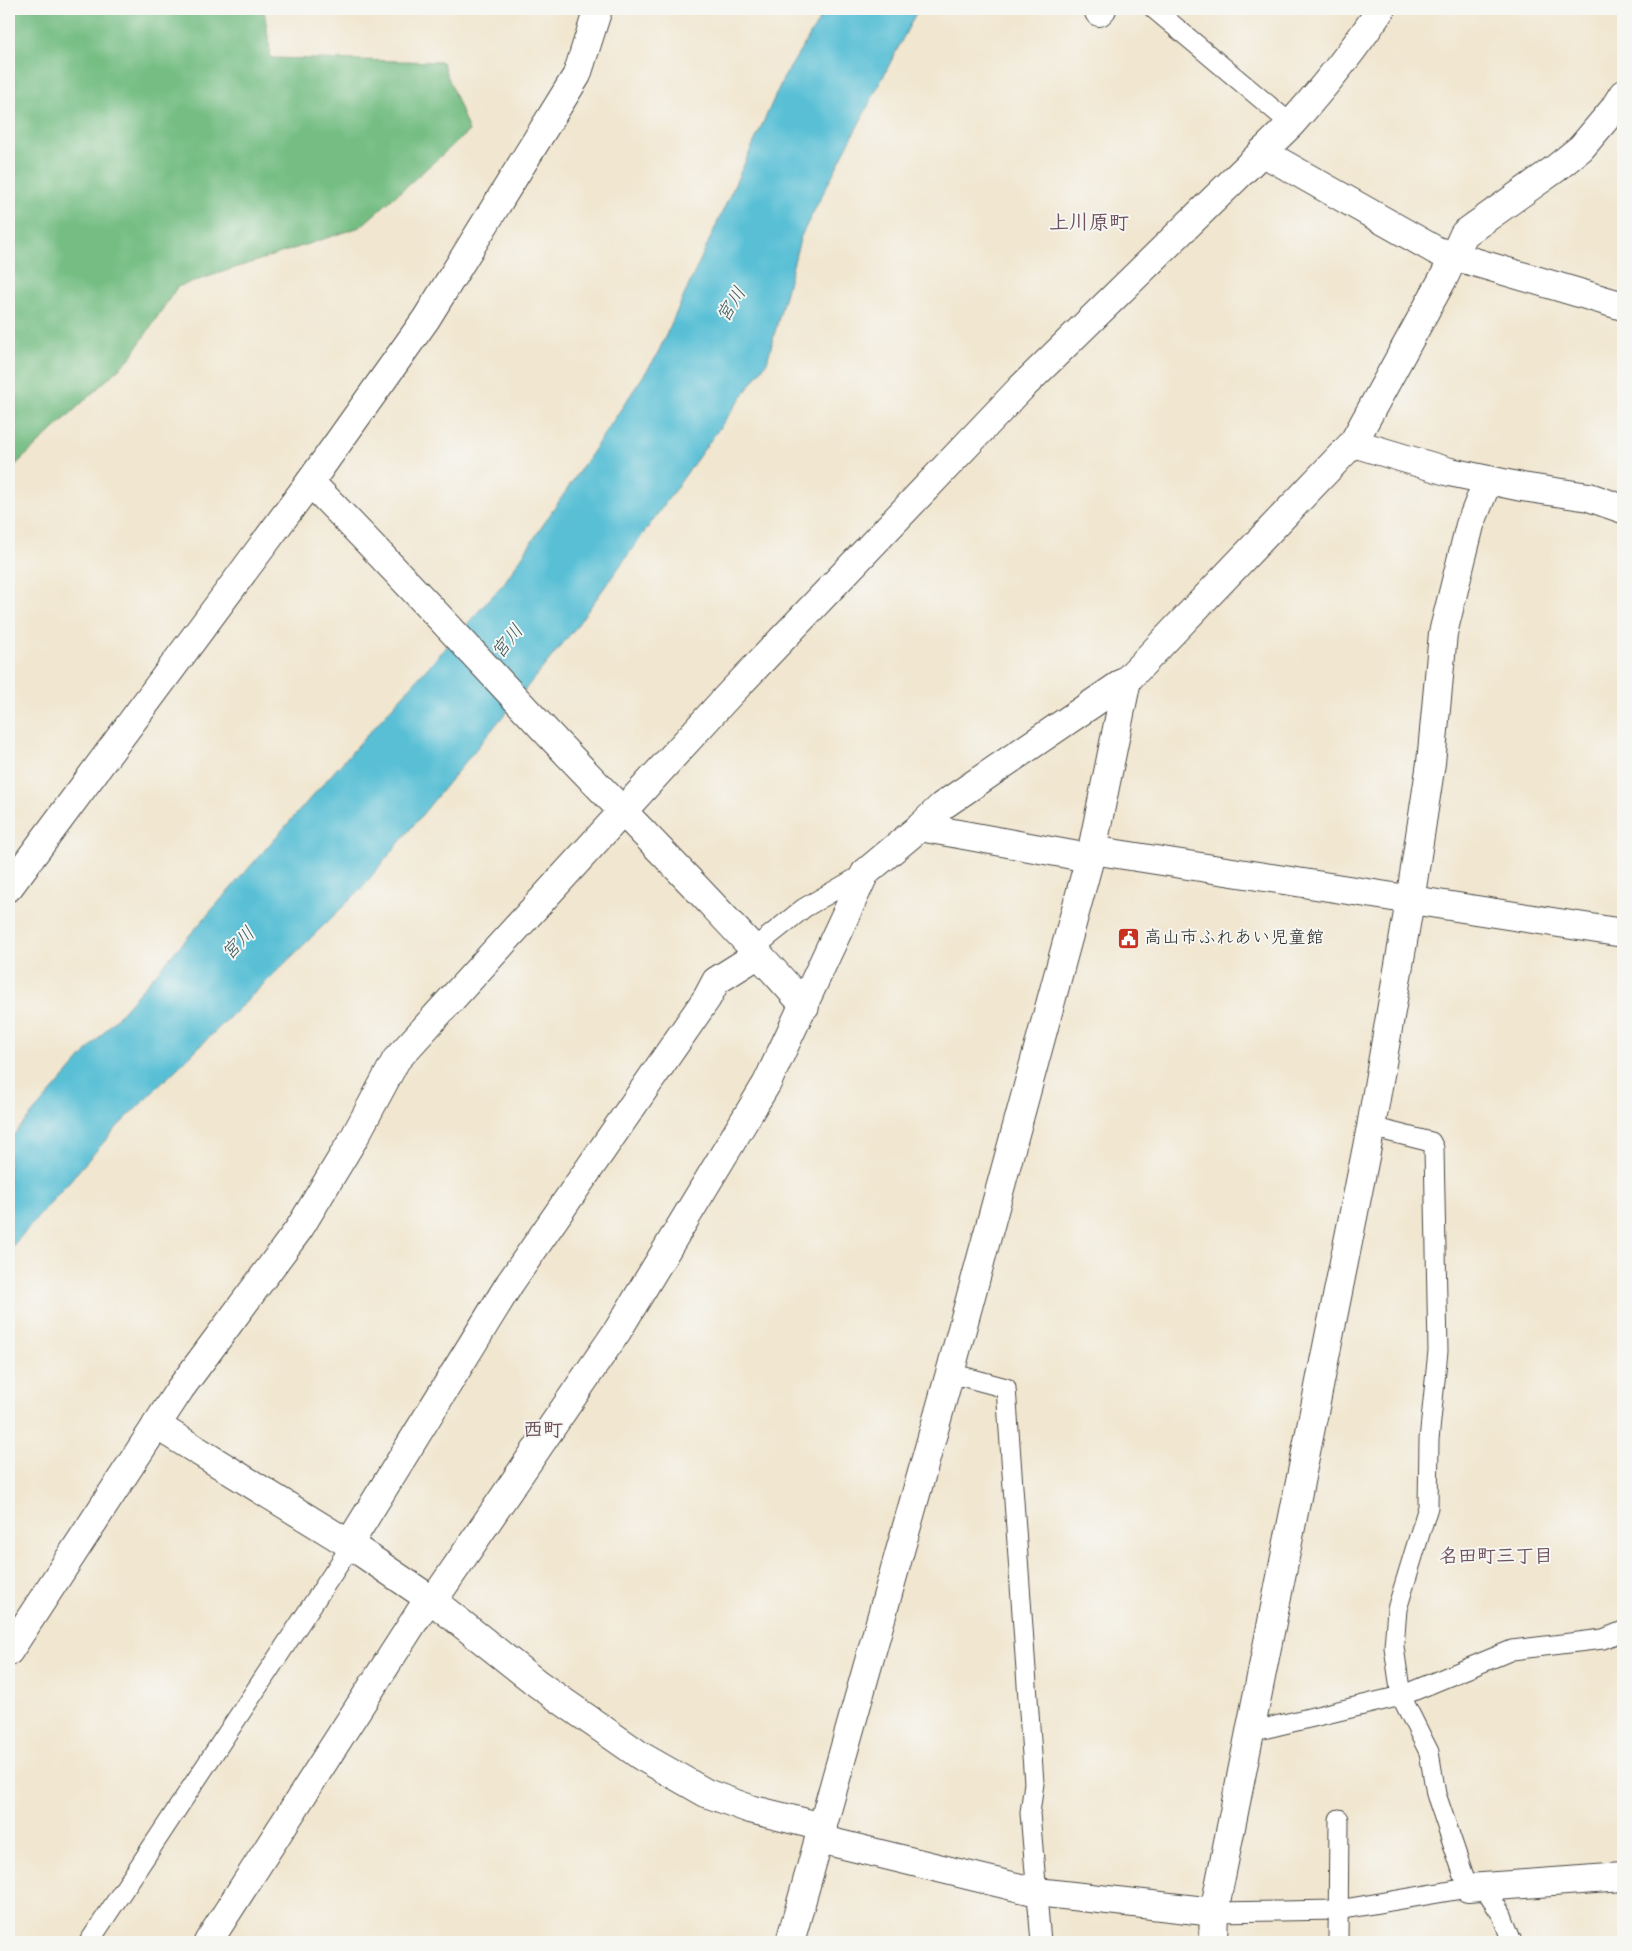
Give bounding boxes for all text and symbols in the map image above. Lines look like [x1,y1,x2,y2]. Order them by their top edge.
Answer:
district label: 上川原町 [1049,208,1129,240]
water label: 宮川 [709,281,755,329]
water label: 宮川 [484,618,532,666]
water label: 宮川 [215,920,263,968]
place label: 高山市ふれあい児童館 [1144,924,1324,953]
public building icon: 高山市ふれあい児童館 [1116,926,1140,950]
district label: 西町 [523,1415,563,1447]
district label: 名田町三丁目 [1439,1542,1553,1572]

